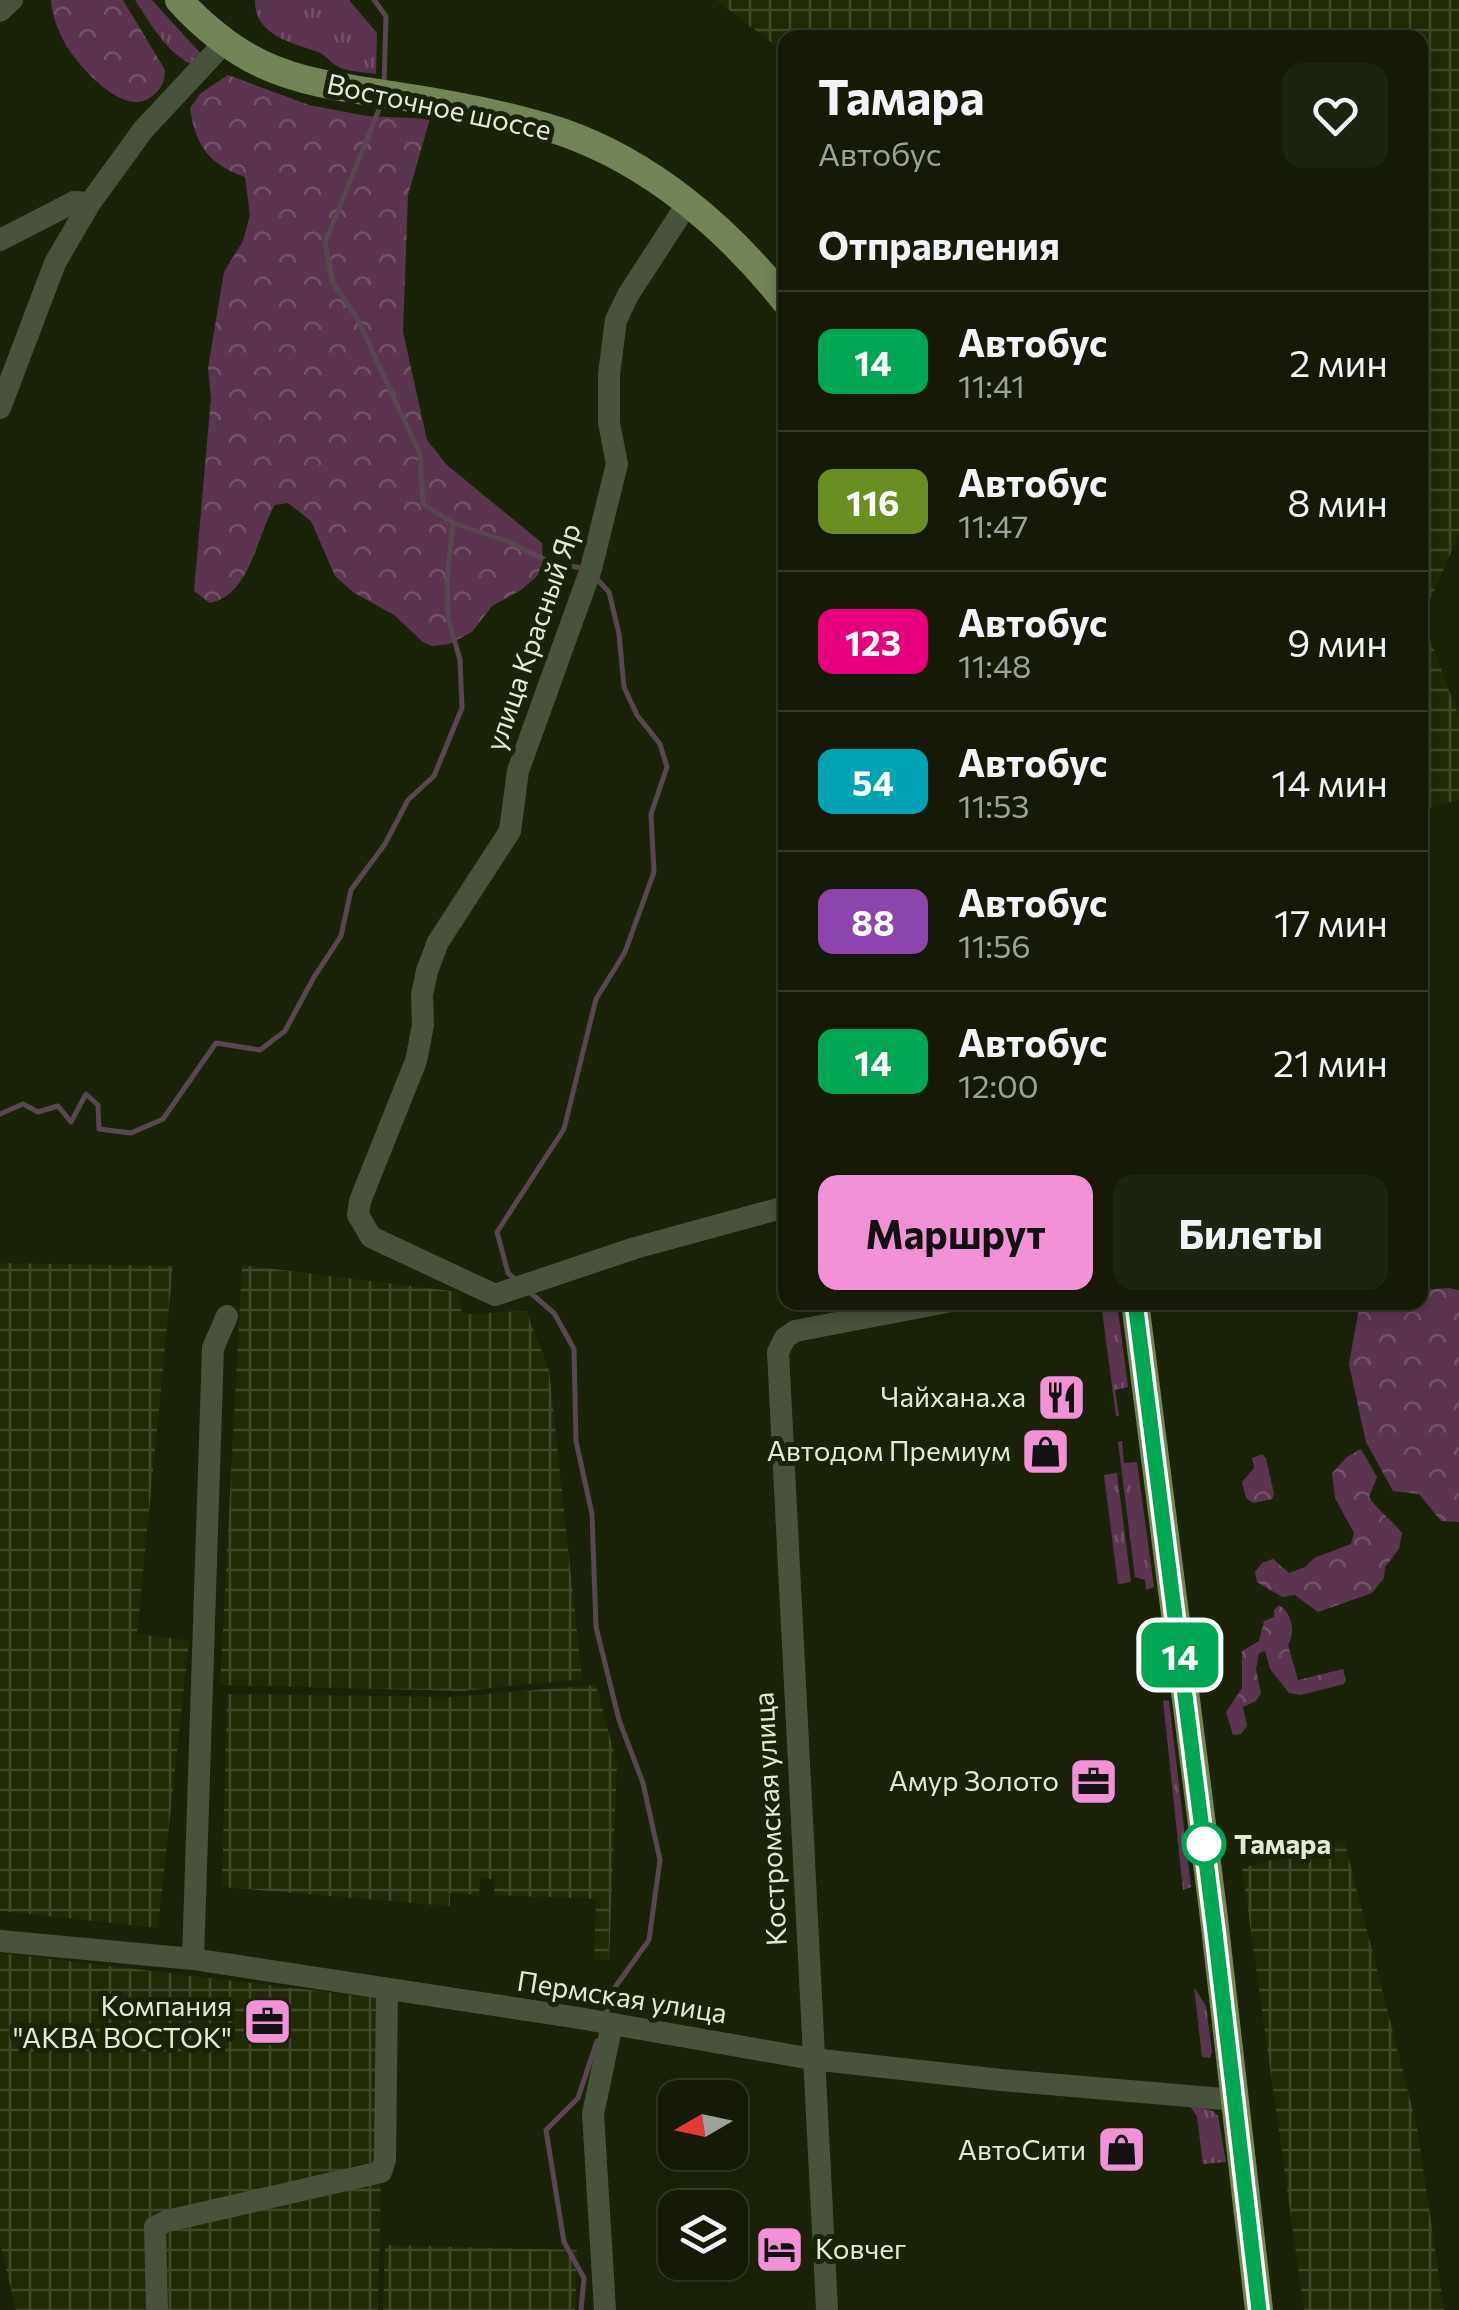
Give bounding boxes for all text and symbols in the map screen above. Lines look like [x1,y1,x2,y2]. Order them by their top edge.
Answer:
button: heart [1283,63,1388,168]
street label: Восточное шоссе [324,66,554,146]
text: Тамара [818,66,985,125]
text: Автобус [818,133,942,173]
text: Отправления [818,221,1060,268]
text: Автобус [958,318,1108,365]
text: 2 мин [1289,338,1388,385]
text: 14 [854,340,892,383]
text: 11:41 [958,365,1025,405]
text: Автобус [958,458,1108,505]
text: 8 мин [1287,478,1388,525]
text: 116 [846,480,900,523]
text: 11:47 [958,505,1028,545]
street label: улица Красный Яр [477,519,587,755]
text: Автобус [958,598,1108,645]
text: 9 мин [1287,618,1388,665]
text: 123 [845,620,901,663]
text: 11:48 [958,645,1032,685]
text: Автобус [958,738,1108,785]
text: 14 мин [1271,758,1388,805]
text: 54 [852,760,894,803]
text: 11:53 [958,785,1030,825]
text: Автобус [958,878,1108,925]
text: 17 мин [1274,898,1388,945]
text: 88 [851,900,895,943]
text: 11:56 [958,925,1031,965]
text: Автобус [958,1018,1108,1065]
text: 21 мин [1273,1038,1388,1085]
text: 14 [854,1040,892,1083]
text: 12:00 [958,1065,1039,1105]
button: Маршрут [818,1175,1093,1290]
button: Билеты [1113,1175,1388,1290]
restaurant icon: Чайхана.ха [1035,1371,1087,1423]
place label: Чайхана.ха [881,1379,1026,1413]
shop icon: Автодом Премиум [1020,1425,1072,1477]
place label: Автодом Премиум [767,1433,1011,1467]
line badge: 14 [1135,1622,1225,1688]
text: 14 [1161,1634,1199,1677]
street label: Костромская улица [745,1691,793,1947]
office icon: Амур Золото [1068,1755,1120,1807]
place label: Амур Золото [889,1763,1059,1797]
marker: Тамара [1183,1823,1225,1865]
place label: Тамара [1234,1826,1331,1860]
street label: Пермская улица [515,1963,729,2029]
place label: Компания "АКВА ВОСТОК" [13,1988,232,2054]
office icon: Компания "АКВА ВОСТОК" [241,1996,293,2048]
north arrow [658,2080,748,2170]
map controls [658,2080,748,2280]
shop icon: АвтоСити [1095,2124,1147,2176]
place label: АвтоСити [958,2132,1086,2166]
button: layers [658,2190,748,2280]
hotel icon: Ковчег [754,2223,806,2275]
place label: Ковчег [815,2231,906,2265]

